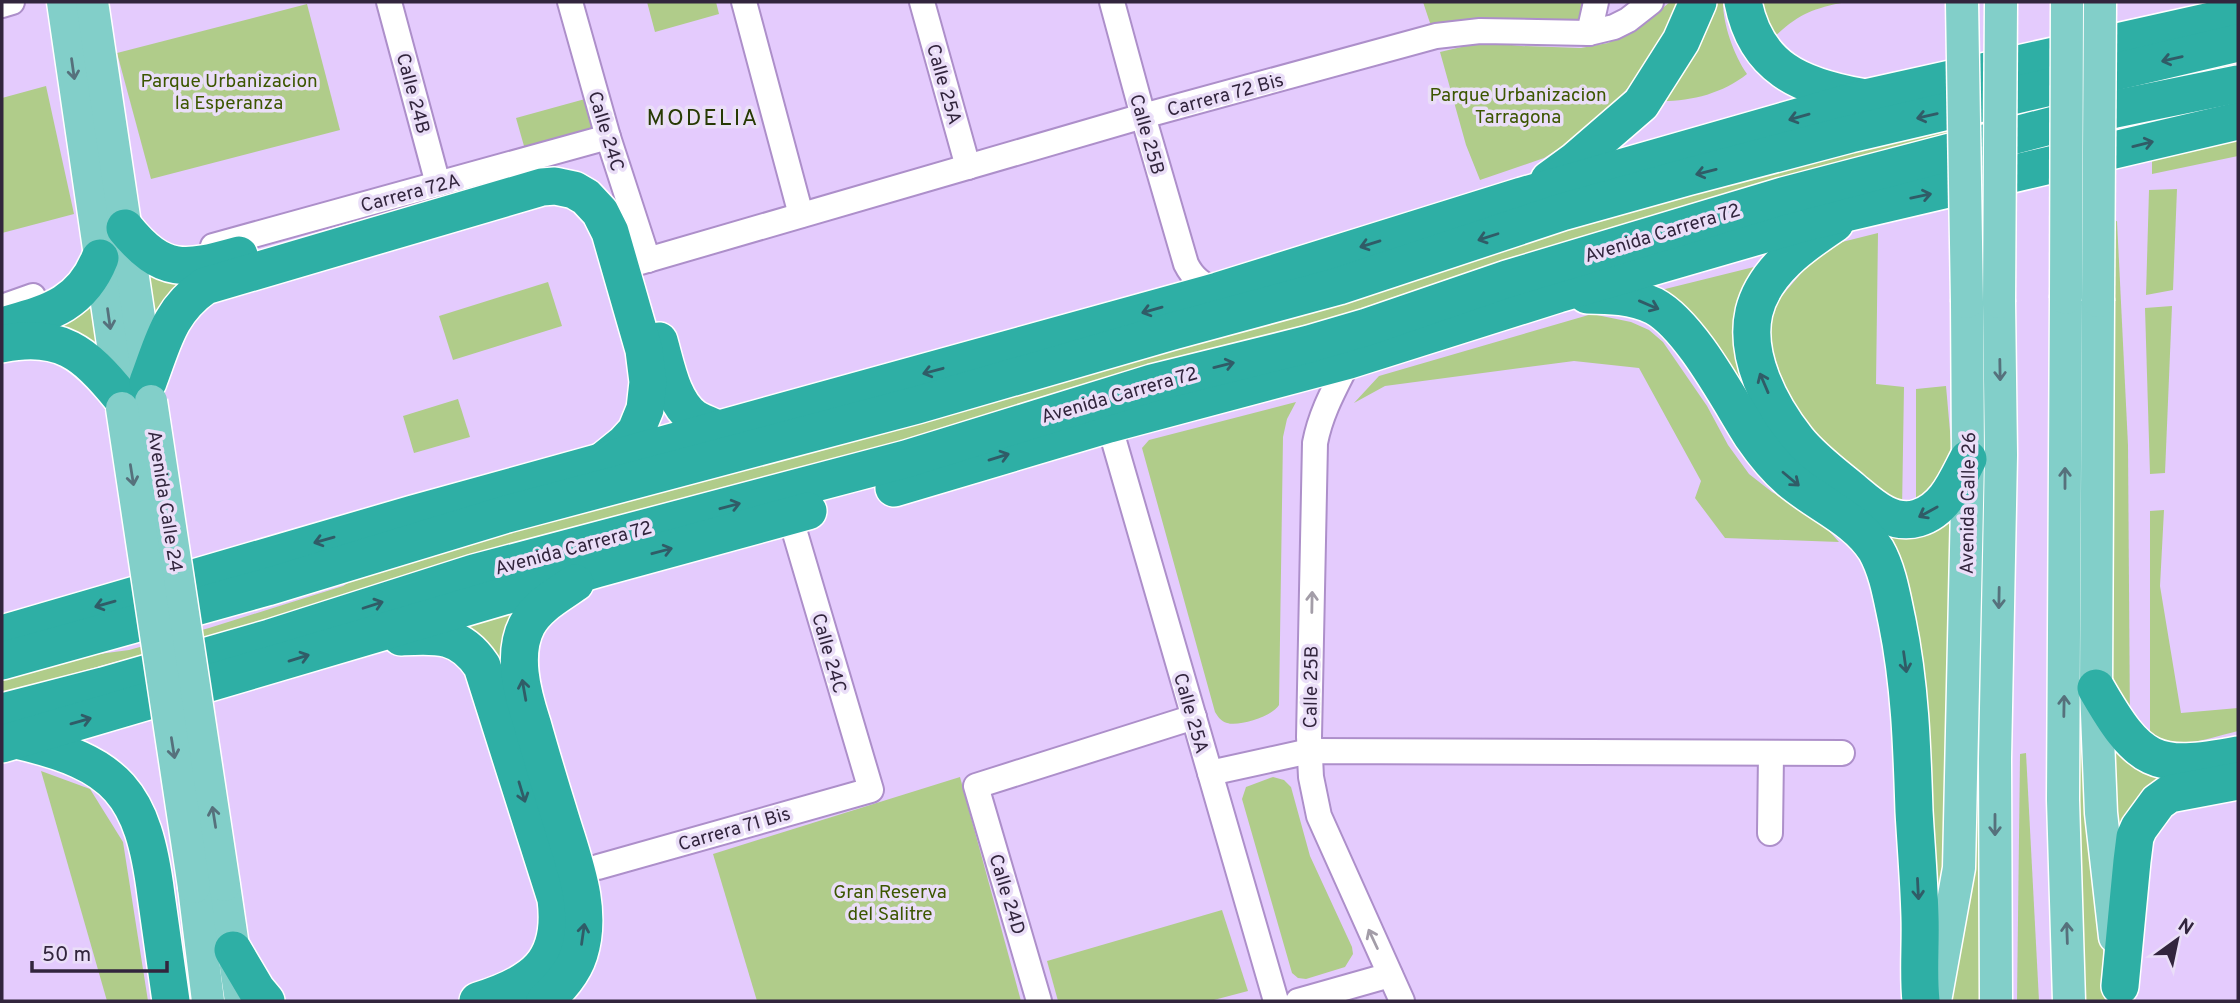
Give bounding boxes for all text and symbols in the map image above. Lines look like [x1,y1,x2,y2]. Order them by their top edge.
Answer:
street label: Calle 25A [920,41,966,128]
street label: Calle 24B [390,50,434,137]
one-way arrow [2161,52,2184,66]
one-way arrow [66,57,79,80]
street label: Carrera 72 Bis [1165,69,1286,123]
park label: Parque Urbanizacion la Esperanza [140,70,318,116]
park label: Parque Urbanizacion Tarragona [1429,84,1607,130]
street label: Calle 24C [582,89,629,175]
street label: Calle 25B [1123,91,1169,178]
district label: MODELIA [647,105,759,134]
one-way arrow [1788,111,1810,124]
one-way arrow [1916,111,1938,124]
one-way arrow [2131,137,2154,150]
one-way arrow [1695,166,1718,179]
street label: Carrera 72A [358,169,463,219]
one-way arrow [1909,188,1932,202]
street label: Avenida Carrera 72 [1582,199,1743,269]
one-way arrow [1477,231,1499,244]
one-way arrow [1359,238,1381,251]
one-way arrow [1638,300,1659,313]
one-way arrow [1141,305,1163,318]
one-way arrow [103,307,116,330]
one-way arrow [1212,358,1235,371]
one-way arrow [1993,359,2007,382]
street label: Avenida Carrera 72 [1038,362,1201,430]
one-way arrow [922,366,944,379]
one-way arrow [1757,373,1770,395]
street label: Avenida Calle 24 [141,429,187,574]
street label: Avenida Calle 26 [1956,432,1982,575]
one-way arrow [988,450,1010,463]
one-way arrow [126,463,139,486]
one-way arrow [2058,467,2072,490]
one-way arrow [1781,471,1799,487]
one-way arrow [718,498,740,511]
one-way arrow [1919,506,1939,520]
street label: Avenida Carrera 72 [492,516,655,581]
one-way arrow [313,535,335,548]
one-way arrow [651,543,673,556]
one-way arrow [1992,586,2006,609]
one-way arrow [1305,591,1318,614]
one-way arrow [94,598,116,611]
one-way arrow [362,598,384,610]
street label: Calle 24C [805,611,851,696]
street label: Calle 25B [1299,645,1325,729]
one-way arrow [288,650,310,663]
one-way arrow [1898,650,1911,673]
street label: Calle 25A [1167,670,1213,757]
one-way arrow [516,679,530,702]
one-way arrow [2057,694,2071,717]
one-way arrow [70,714,92,727]
one-way arrow [167,737,180,759]
one-way arrow [517,780,530,802]
street label: Carrera 71 Bis [676,802,794,857]
one-way arrow [207,806,220,829]
one-way arrow [1988,814,2002,837]
street label: Calle 24D [982,851,1030,938]
one-way arrow [1912,877,1925,900]
park label: Gran Reserva del Salitre [833,881,947,927]
north arrow [2142,905,2212,975]
text: N [2173,914,2197,941]
one-way arrow [2060,922,2073,945]
one-way arrow [576,923,589,945]
one-way arrow [1366,929,1379,950]
scale bar [32,930,166,974]
text: 50 m [42,942,91,969]

